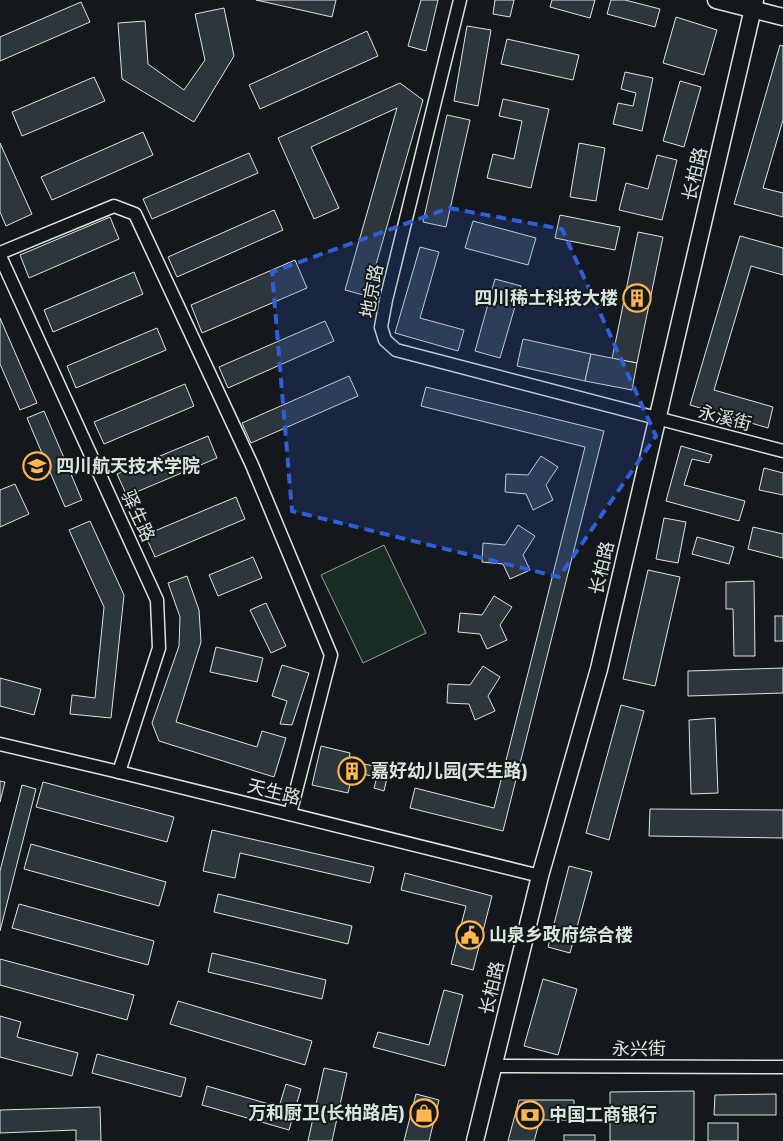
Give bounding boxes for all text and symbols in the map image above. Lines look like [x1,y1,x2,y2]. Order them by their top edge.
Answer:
street label: 长柏路 [678,145,712,203]
street label: 地京路 [356,262,388,320]
building icon: 四川稀土科技大楼 [622,283,652,313]
place label: 四川稀土科技大楼 [474,287,618,309]
street label: 永溪街 [696,401,754,435]
school or university icon: 四川航天技术学院 [22,451,52,481]
place label: 四川航天技术学院 [56,455,200,477]
street label: 驿生路 [117,487,159,545]
street label: 长柏路 [585,539,619,597]
building icon: 嘉好幼儿园(天生路) [337,756,367,786]
place label: 嘉好幼儿园(天生路) [371,760,528,782]
street label: 天生路 [245,775,303,809]
public building icon: 山泉乡政府综合楼 [455,920,485,950]
place label: 山泉乡政府综合楼 [489,924,633,946]
street label: 长柏路 [475,959,509,1017]
street label: 永兴街 [612,1038,666,1060]
shop icon: 万和厨卫(长柏路店) [409,1098,439,1128]
bank icon: 中国工商银行 [515,1100,545,1130]
place label: 万和厨卫(长柏路店) [248,1102,405,1124]
place label: 中国工商银行 [549,1104,657,1126]

